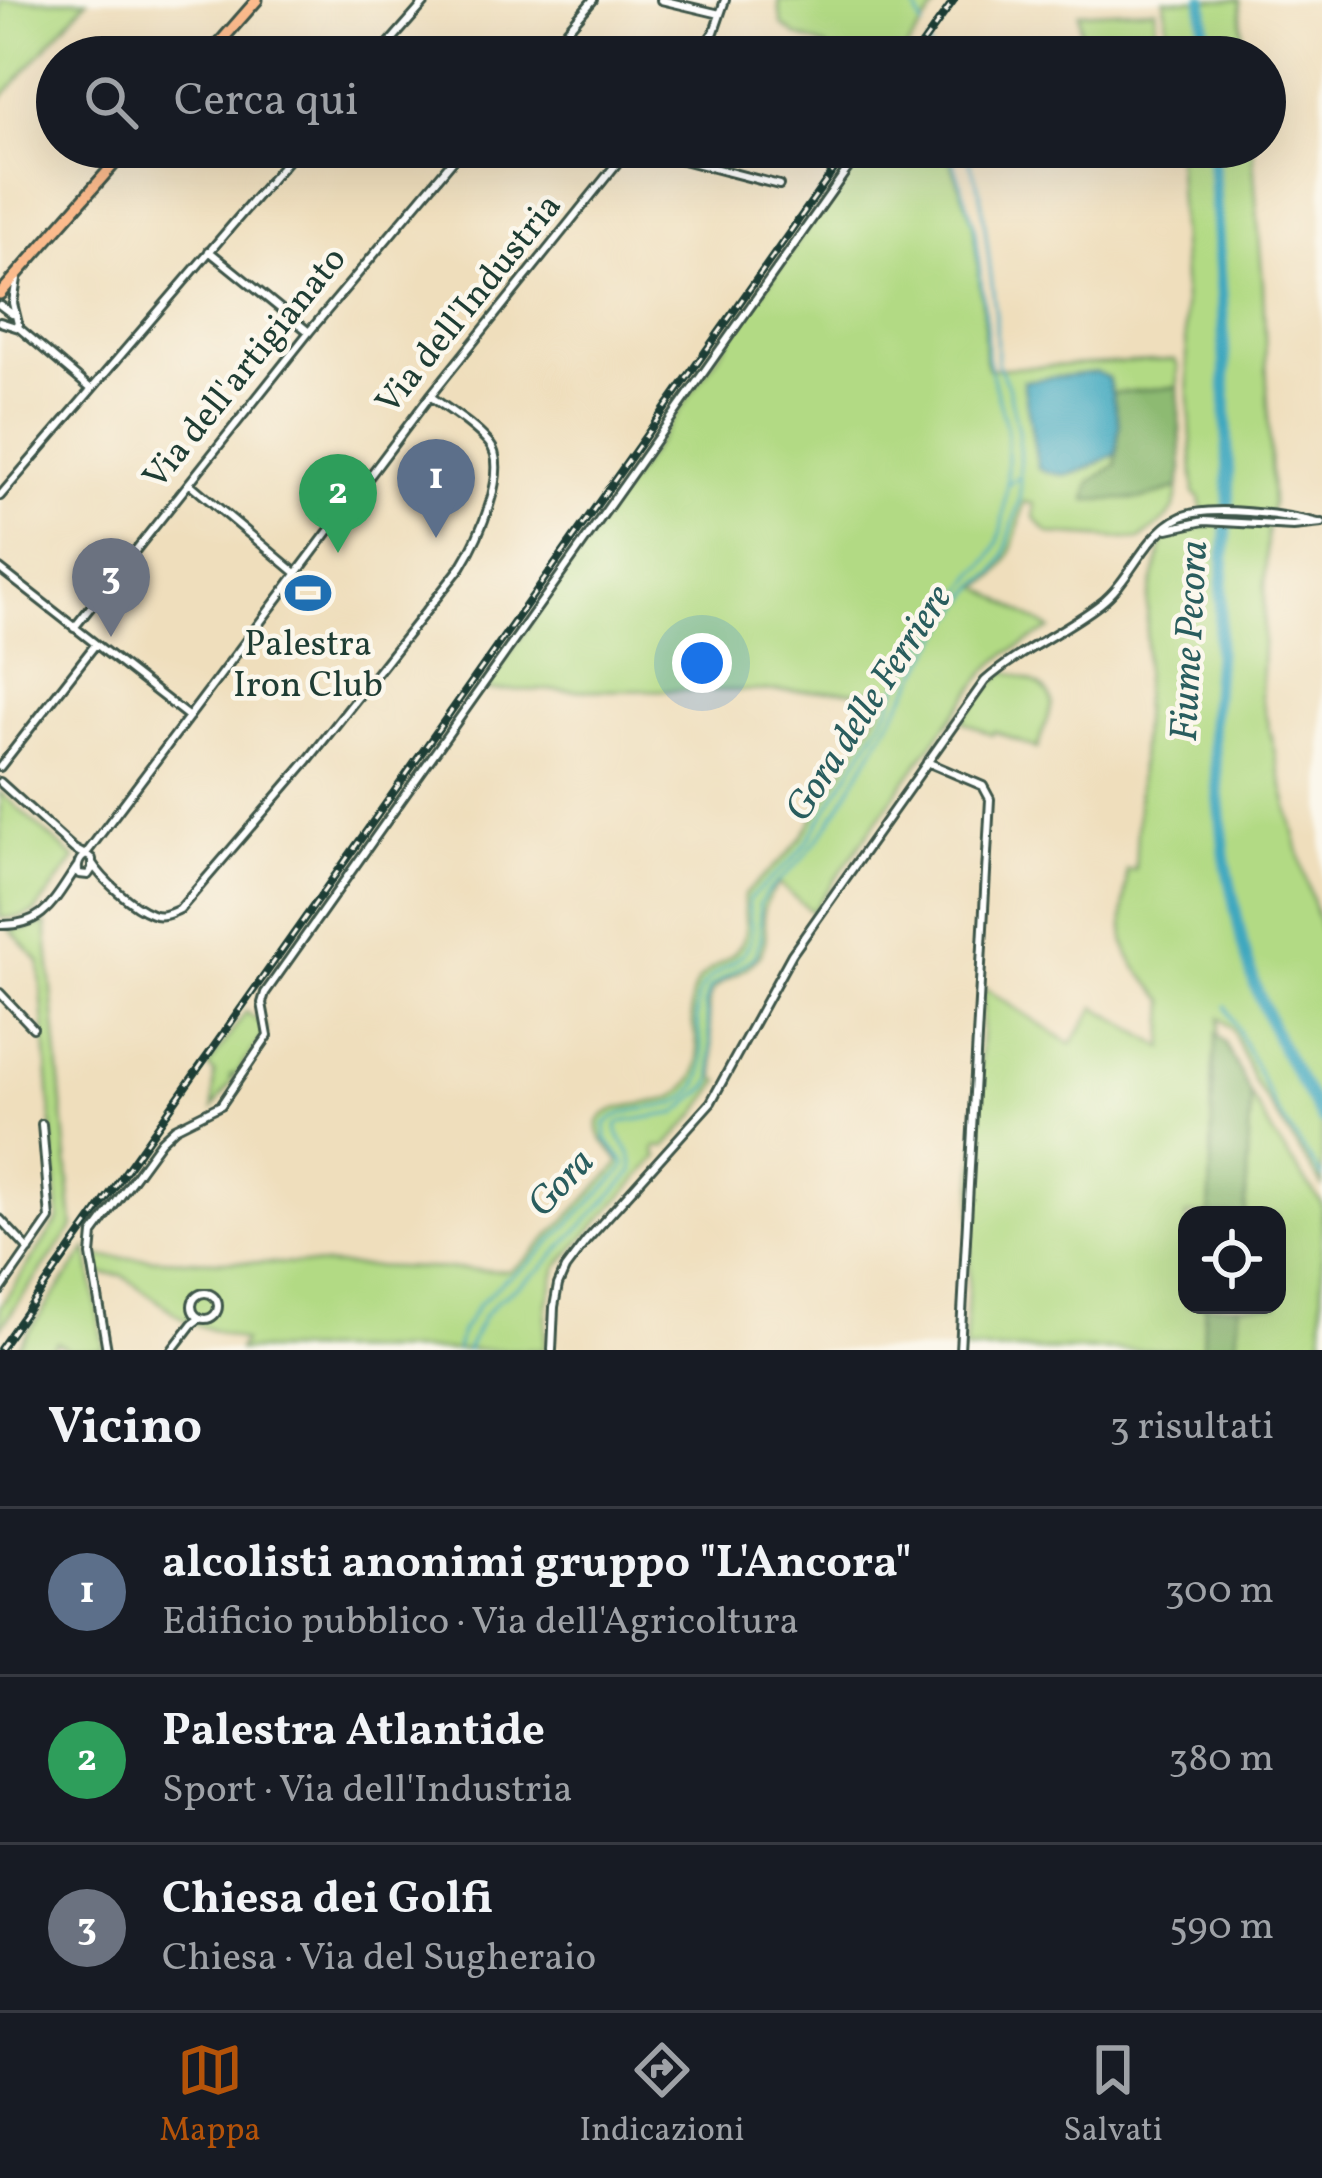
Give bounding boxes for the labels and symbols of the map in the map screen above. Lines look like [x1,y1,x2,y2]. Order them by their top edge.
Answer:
street label: Via dell'Industria [365,184,575,426]
street label: Via dell'artigianato [133,237,359,501]
pin: 1 [397,439,475,538]
pin: 2 [299,454,377,553]
pin: 3 [72,538,150,637]
water label: Fiume Pecora [1159,539,1223,743]
sports icon: Palestra Iron Club [283,568,333,618]
water label: Gora delle Ferriere [773,575,967,833]
place label: Palestra Iron Club [233,621,383,712]
your location [672,633,732,693]
water label: Gora [516,1138,608,1230]

